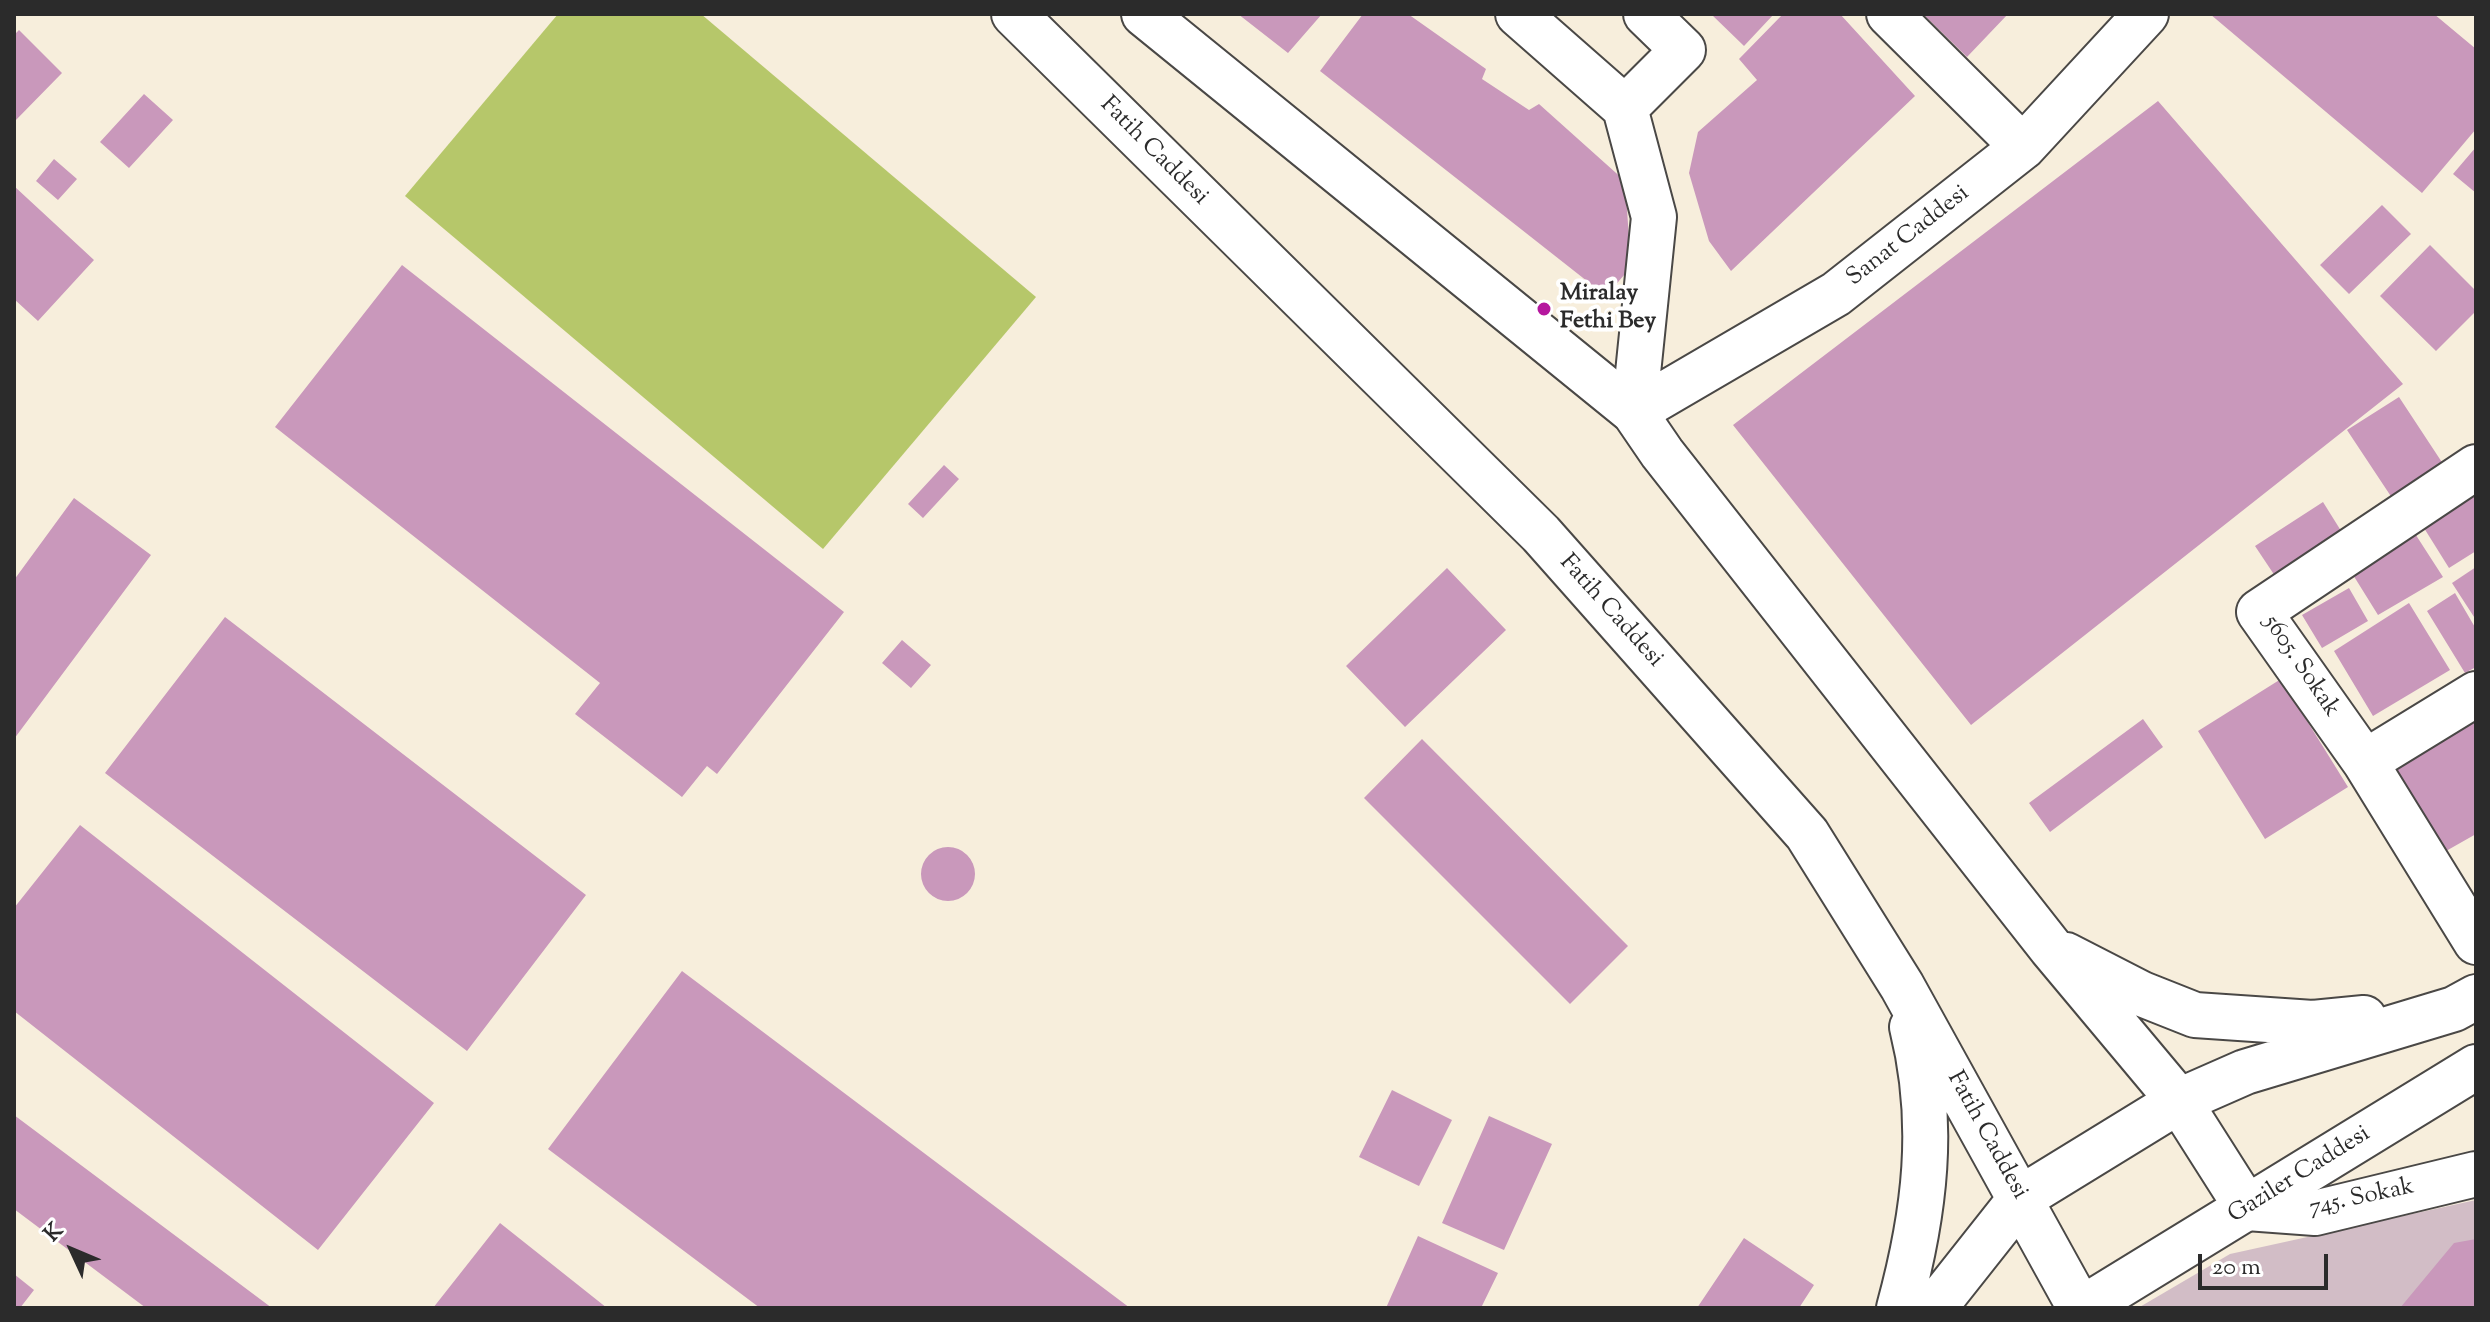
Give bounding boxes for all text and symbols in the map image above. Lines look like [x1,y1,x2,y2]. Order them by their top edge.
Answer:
street label: Fatih Caddesi [1093,92,1213,212]
street label: Sanat Caddesi [1842,180,1976,294]
place label: Miralay Fethi Bey [1560,281,1656,337]
marker: Miralay Fethi Bey [1535,300,1553,318]
street label: Fatih Caddesi [1552,550,1668,674]
street label: 5605. Sokak [2255,611,2345,723]
street label: Fatih Caddesi [1939,1067,2033,1205]
street label: Gaziler Caddesi [2224,1121,2376,1231]
street label: 745. Sokak [2307,1174,2417,1224]
north arrow [32,1210,112,1290]
text: K [38,1216,72,1250]
scale bar [2202,1238,2332,1288]
text: 20 m [2212,1251,2261,1285]

